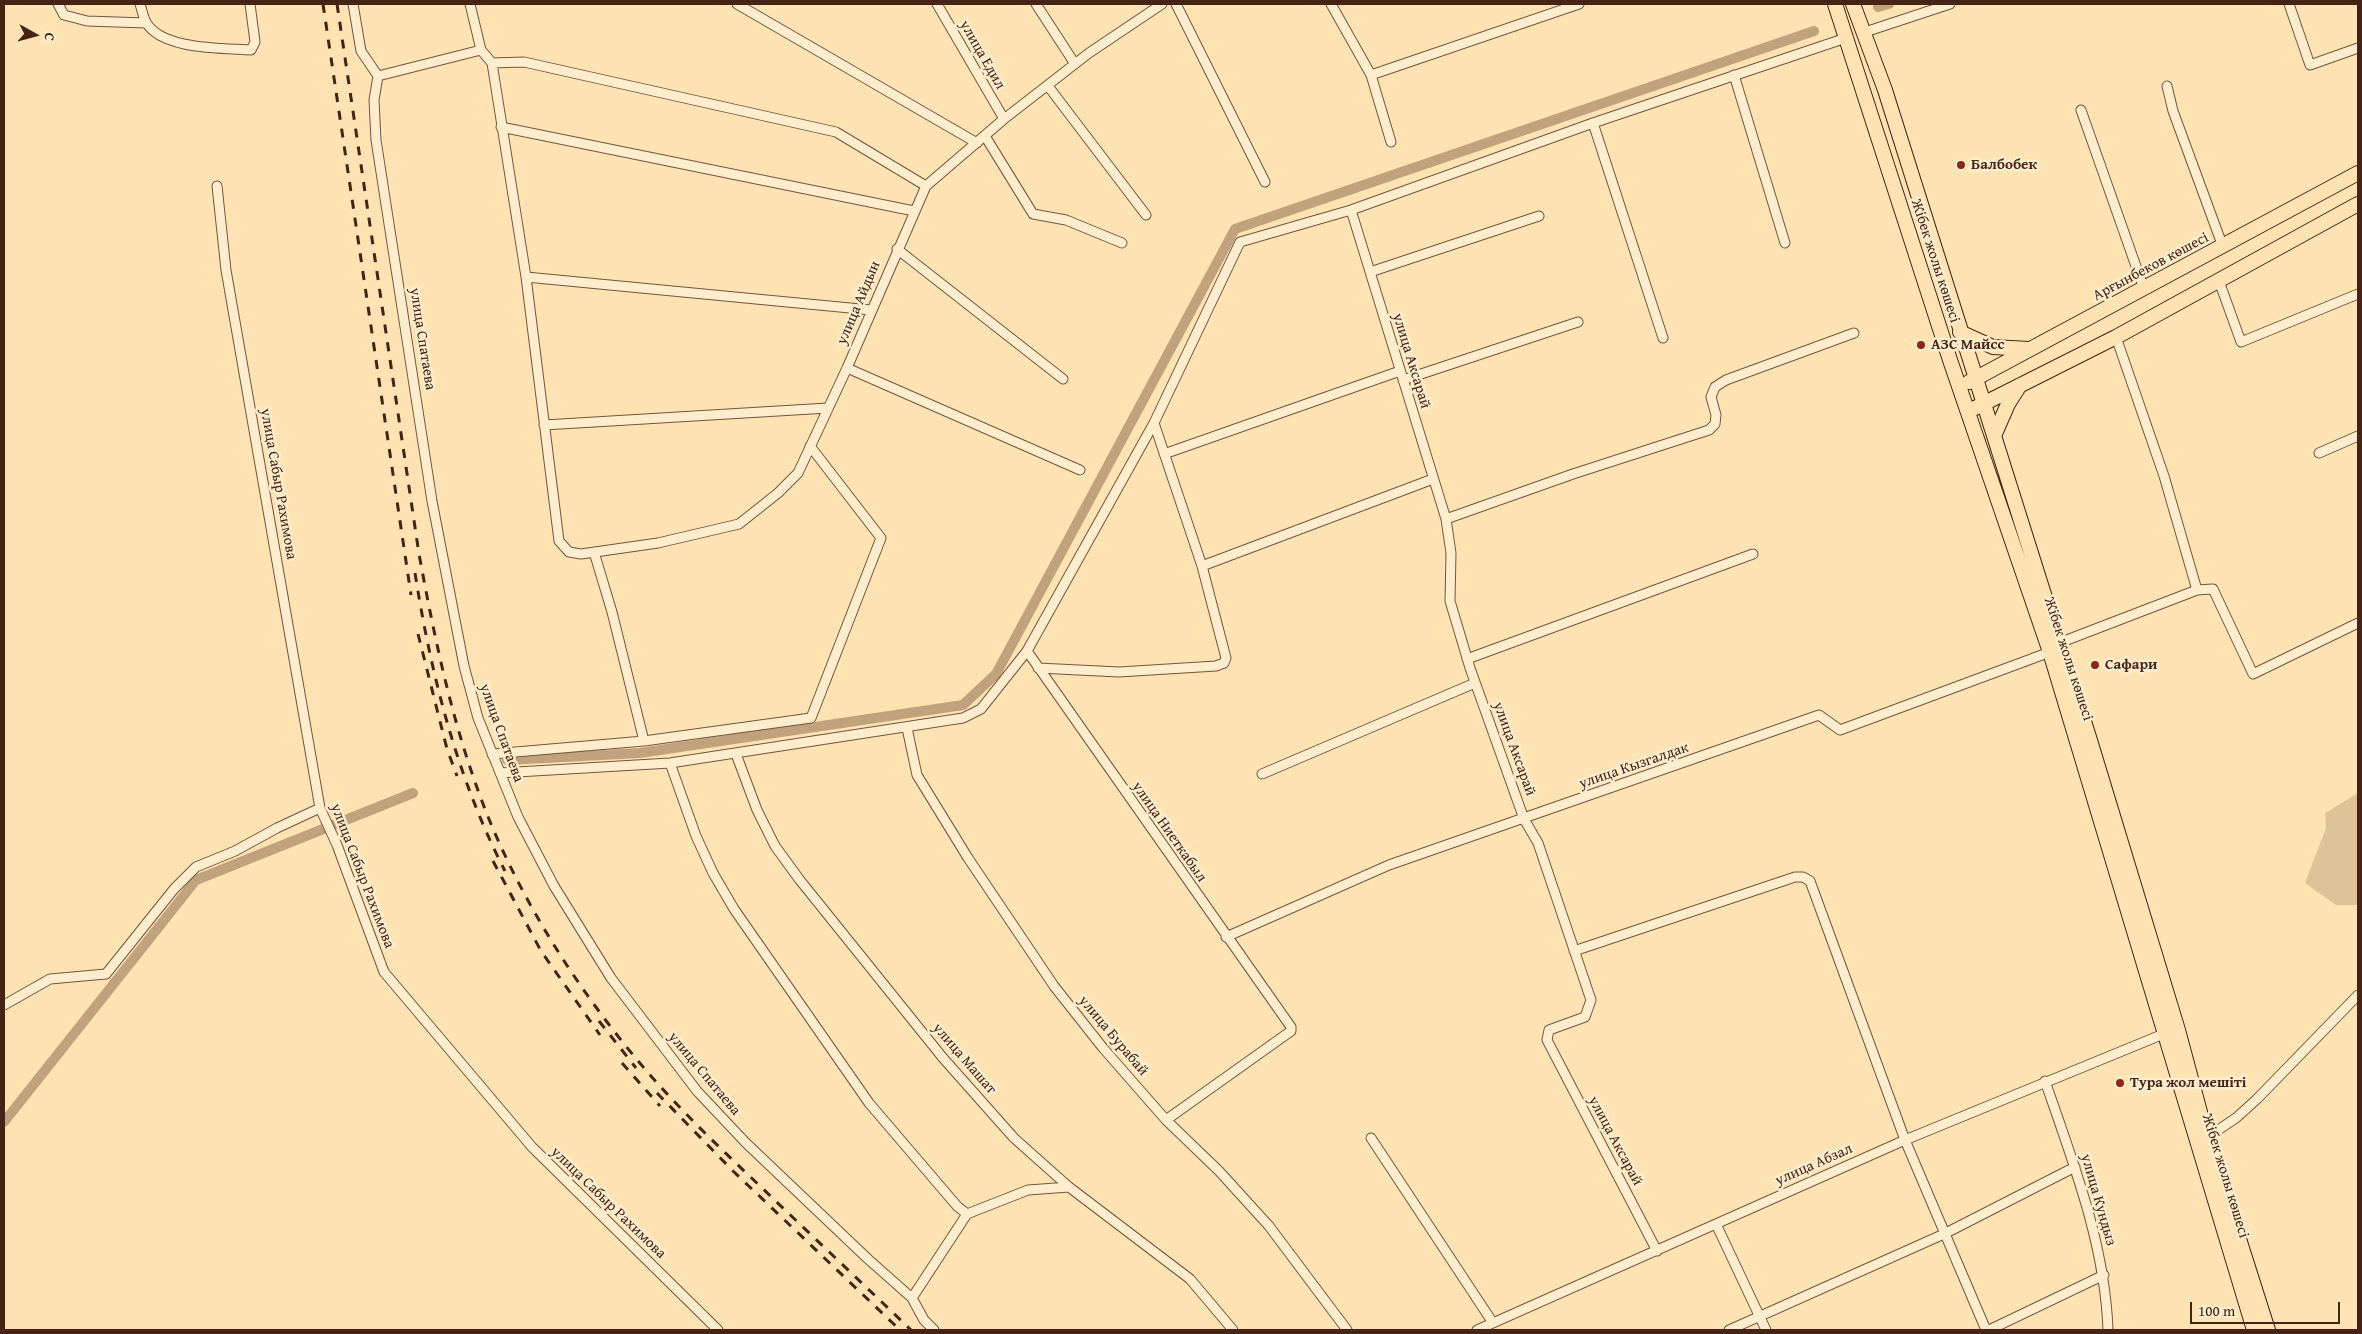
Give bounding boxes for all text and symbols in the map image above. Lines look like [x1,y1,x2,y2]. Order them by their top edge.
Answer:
north arrow [10,10,60,60]
street label: улица Едил [955,17,1009,93]
text: С [39,32,60,42]
place label: Балбобек [1971,156,2037,174]
marker: Балбобек [1955,159,1967,171]
street label: Жібек жолы көшесі [1907,197,1963,325]
street label: Арғынбеков көшесі [2090,229,2212,305]
street label: улица Айдын [833,258,885,348]
street label: улица Спатаева [405,287,439,391]
street label: улица Аксарай [1388,311,1434,411]
place label: АЗС Майсс [1931,336,2004,354]
marker: АЗС Майсс [1915,339,1927,351]
street label: улица Сабыр Рахимова [256,407,300,561]
street label: Жібек жолы көшесі [2040,595,2096,723]
place label: Сафари [2105,656,2157,674]
marker: Сафари [2089,659,2101,671]
street label: улица Спатаева [475,681,527,785]
street label: улица Аксарай [1489,700,1539,798]
street label: улица Кызгалдак [1577,739,1691,793]
street label: улица Ниеткабыл [1128,778,1210,886]
street label: улица Сабыр Рахимова [326,801,398,951]
street label: улица Бурабай [1074,992,1152,1080]
street label: улица Машат [928,1020,1000,1098]
street label: улица Спатаева [664,1029,744,1119]
place label: Тура жол мешіті [2130,1074,2247,1092]
marker: Тура жол мешіті [2114,1077,2126,1089]
street label: улица Аксарай [1584,1093,1646,1189]
street label: Жібек жолы көшесі [2198,1112,2252,1240]
street label: улица Абзал [1773,1140,1855,1190]
street label: улица Сабыр Рахимова [547,1143,669,1263]
street label: улица Кундыз [2076,1152,2120,1248]
scale bar [2192,1292,2342,1324]
text: 100 m [2198,1300,2235,1321]

